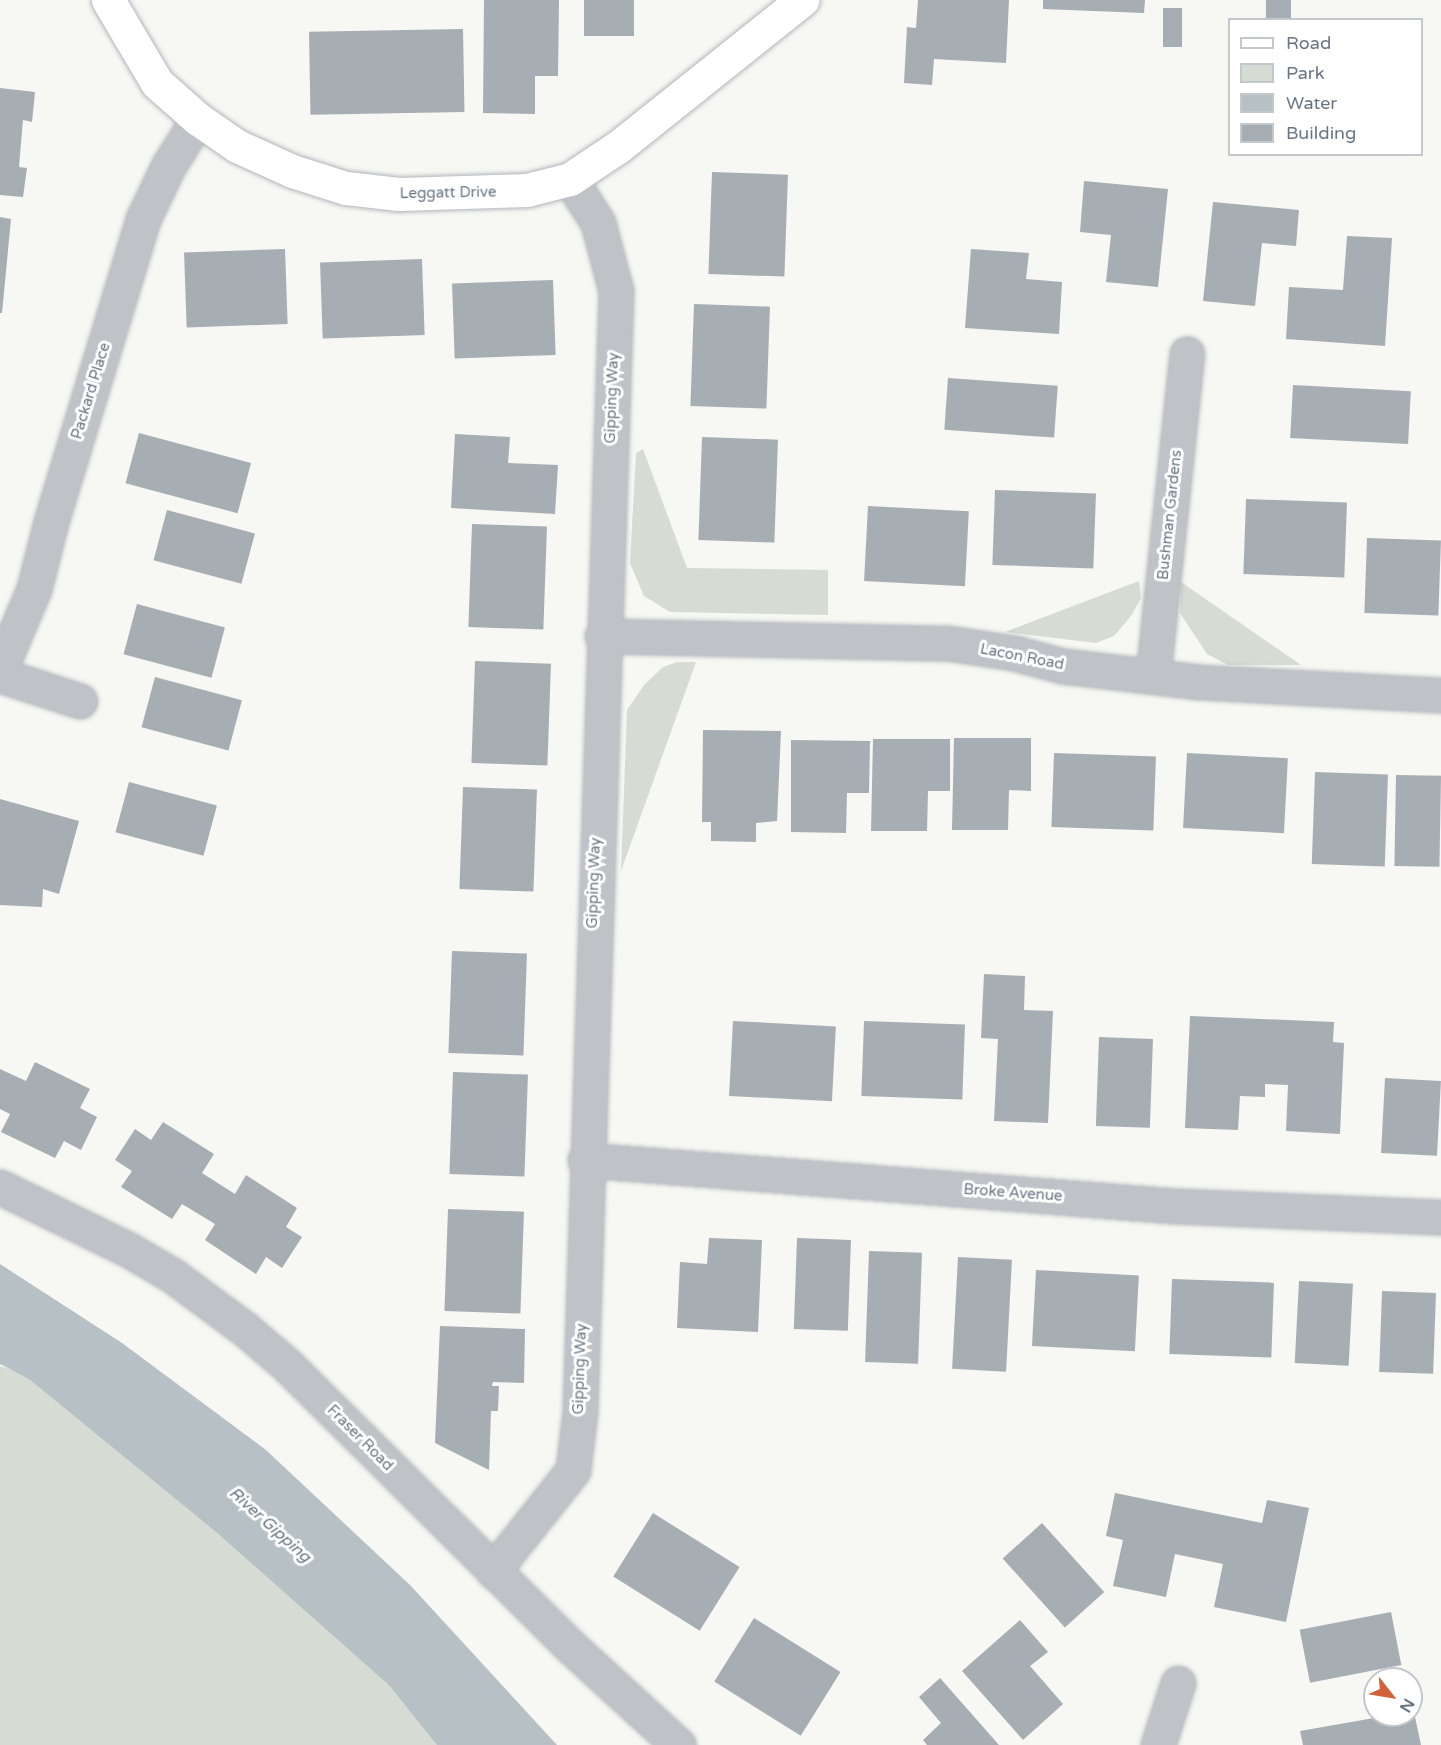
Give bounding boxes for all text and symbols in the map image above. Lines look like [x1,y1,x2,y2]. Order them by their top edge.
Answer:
legend [1228,18,1423,156]
text: Road [1286,32,1331,54]
text: Park [1286,62,1324,84]
text: Water [1286,92,1337,114]
text: Building [1286,122,1356,144]
street label: Leggatt Drive [400,183,496,203]
street label: Packard Place [68,341,114,441]
street label: Gipping Way [601,352,623,444]
street label: Bushman Gardens [1154,449,1186,581]
street label: Lacon Road [979,640,1065,674]
street label: Gipping Way [583,837,605,929]
street label: Broke Avenue [963,1181,1063,1205]
street label: Gipping Way [569,1323,591,1415]
street label: Fraser Road [323,1401,397,1475]
water label: River Gipping [225,1483,315,1567]
north arrow [1363,1667,1423,1727]
text: N [1395,1695,1419,1716]

